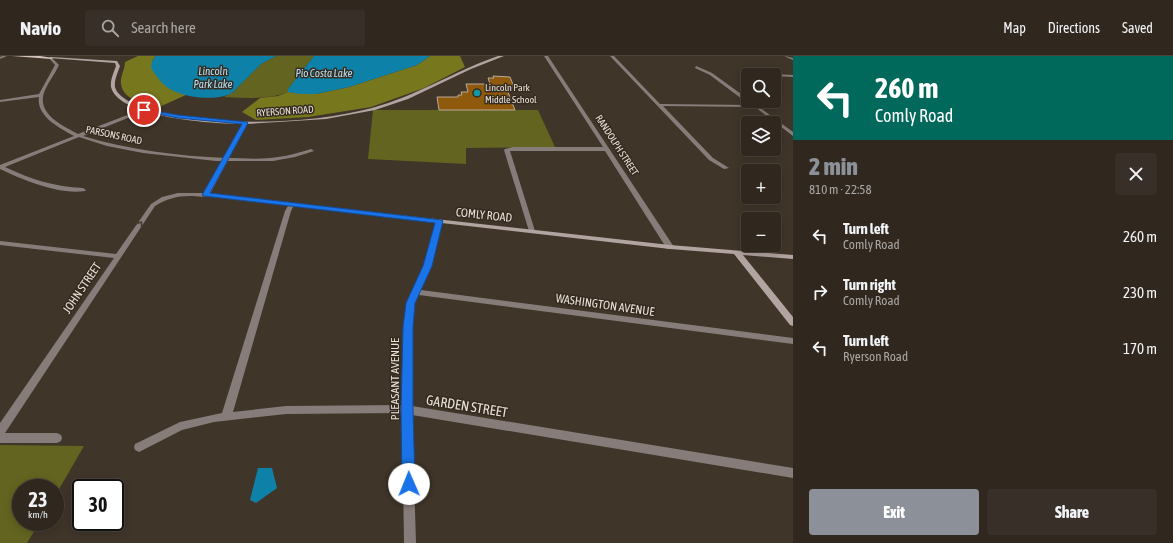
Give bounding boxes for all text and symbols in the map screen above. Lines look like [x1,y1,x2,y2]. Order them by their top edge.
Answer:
search box [85,10,365,46]
text: Navio [20,17,61,39]
icon: search [99,17,121,39]
text: Search here [131,19,196,36]
text: Map [1003,20,1026,36]
text: Directions [1048,20,1100,36]
text: Saved [1122,20,1153,36]
water label: Lincoln Park Lake [194,65,232,90]
water label: Pio Costa Lake [295,67,353,79]
map controls [741,68,781,252]
button: search [741,68,781,108]
icon: left [809,72,861,124]
text: 260 m [875,72,938,104]
place label: Lincoln Park Middle School [485,82,537,105]
marker: Lincoln Park Middle School [472,88,482,98]
pin [127,93,161,127]
icon: arrive [133,99,155,121]
street label: RYERSON ROAD [256,103,314,118]
text: Comly Road [875,105,953,126]
street label: RANDOLPH STREET [593,113,641,178]
button: layers [741,116,781,156]
street label: PARSONS ROAD [85,124,143,146]
text: 2 min [809,153,858,180]
button: close [1115,153,1157,195]
button: + [741,164,781,204]
text: 810 m · 22:58 [809,182,872,197]
street label: COMLY ROAD [455,205,513,225]
button: − [741,212,781,252]
text: Turn left [843,220,889,237]
one-way arrow [135,221,143,228]
icon: left [809,225,831,247]
text: 260 m [1123,228,1157,245]
text: Comly Road [843,237,900,252]
street label: JOHN STREET [60,259,105,316]
text: Turn right [843,276,896,293]
icon: right [809,281,831,303]
text: 230 m [1123,284,1157,301]
street label: WASHINGTON AVENUE [555,291,655,319]
text: Comly Road [843,293,900,308]
text: Turn left [843,332,889,349]
icon: left [809,337,831,359]
street label: PLEASANT AVENUE [388,338,402,420]
text: 170 m [1123,340,1157,357]
text: Ryerson Road [843,349,908,364]
street label: GARDEN STREET [425,392,509,420]
position arrow [388,463,430,505]
speed limit sign: 30 [72,479,124,531]
text: 23 [29,488,47,511]
button: Exit [809,489,979,535]
button: Share [987,489,1157,535]
text: km/h [28,509,48,520]

